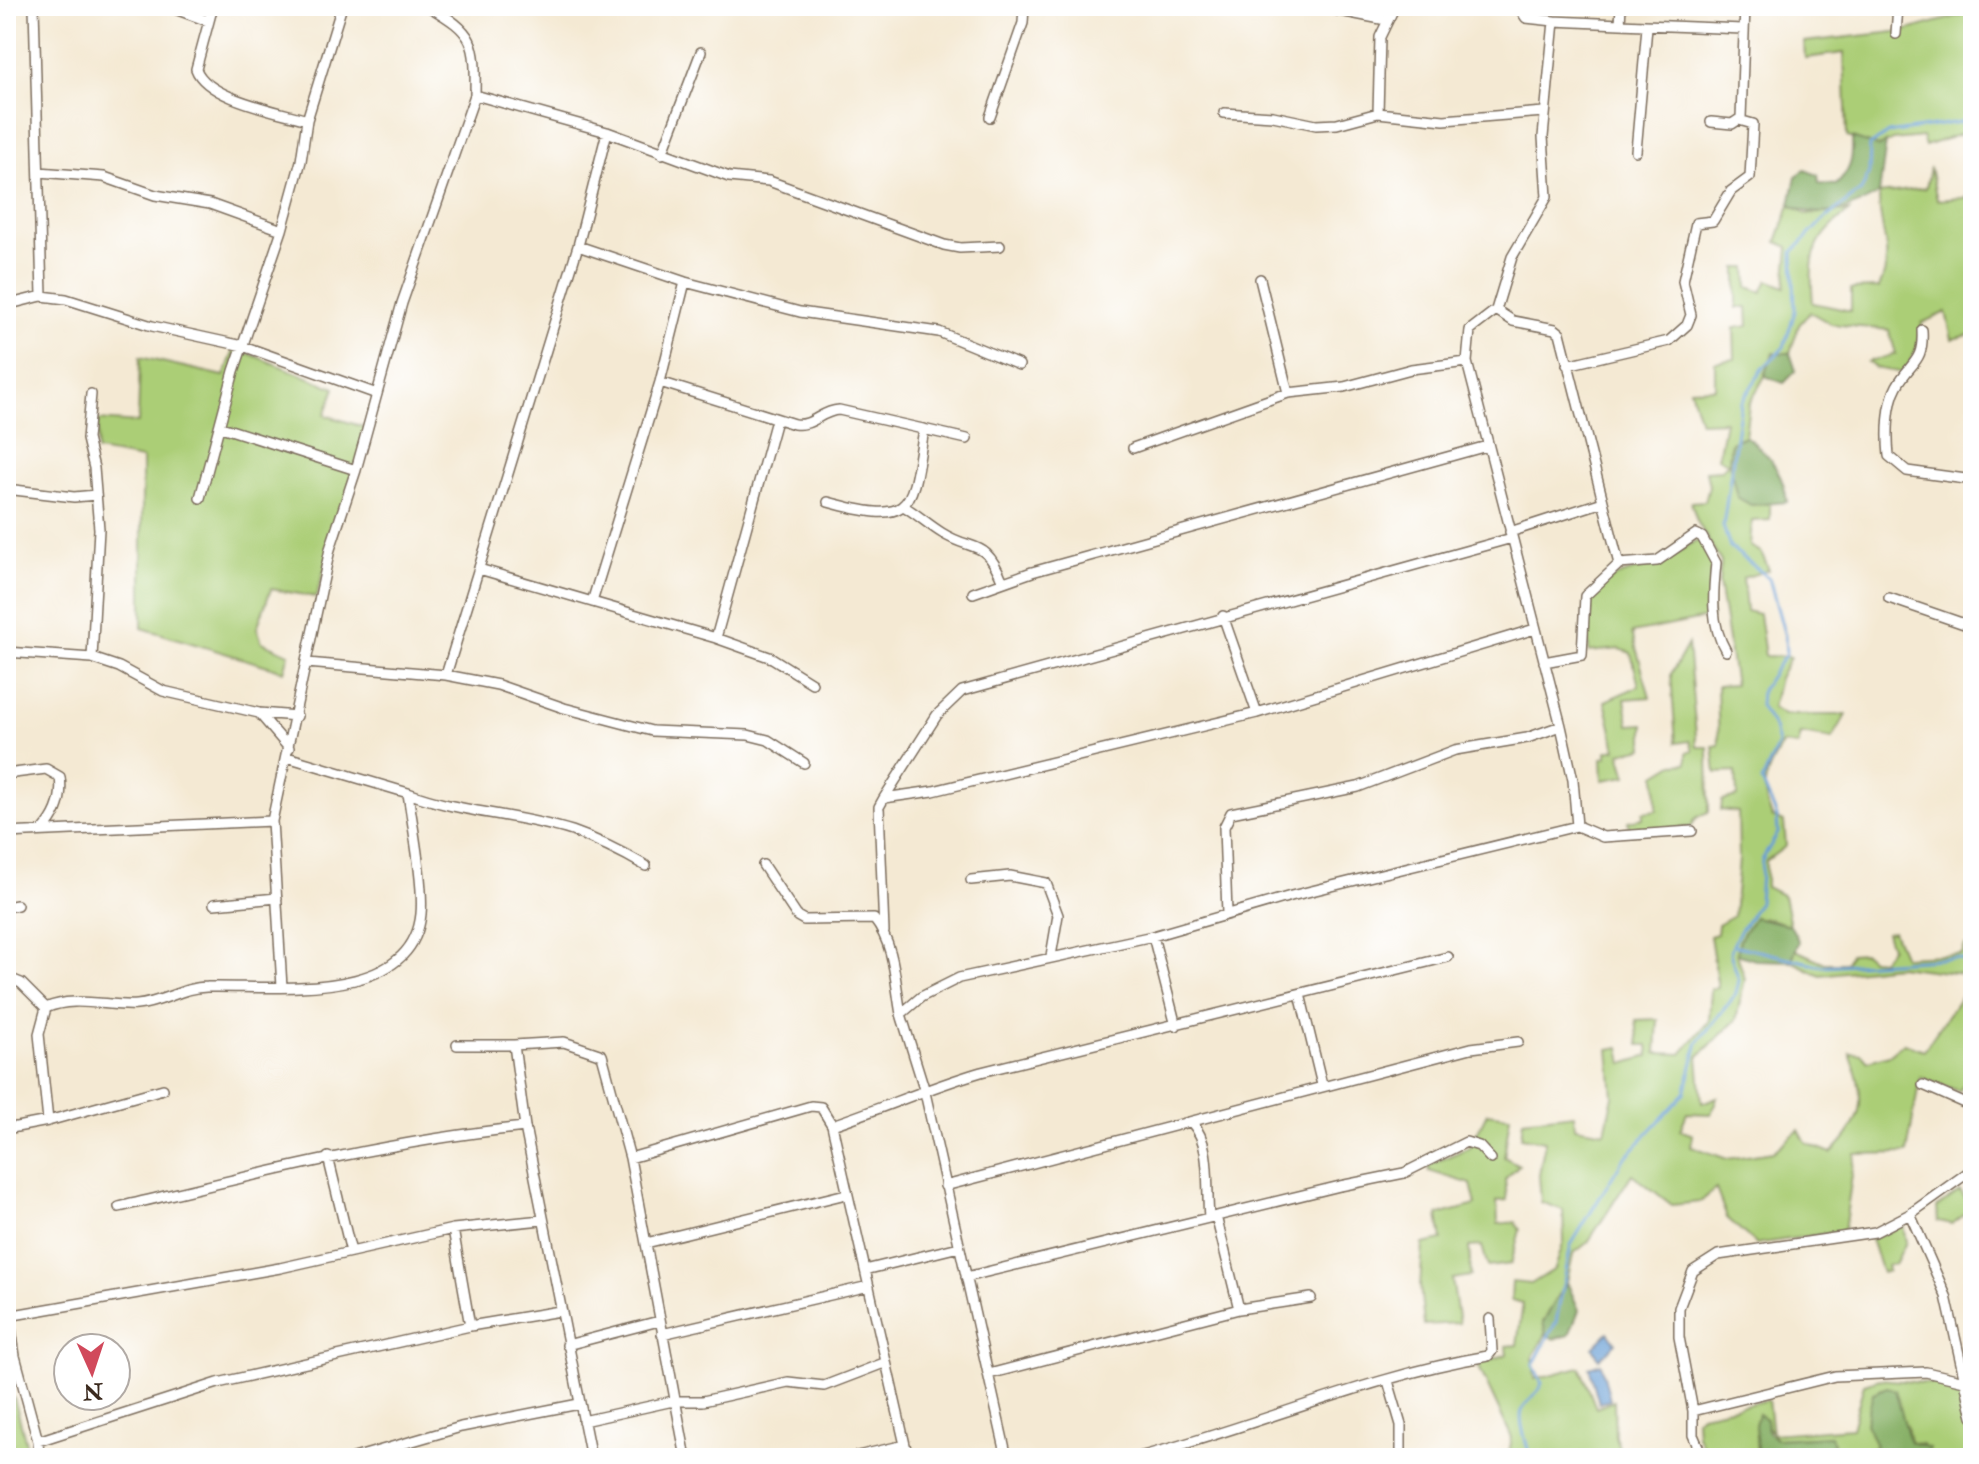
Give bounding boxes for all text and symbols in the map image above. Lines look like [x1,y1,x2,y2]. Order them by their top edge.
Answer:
north arrow [52,1332,132,1412]
text: N [82,1376,105,1405]

